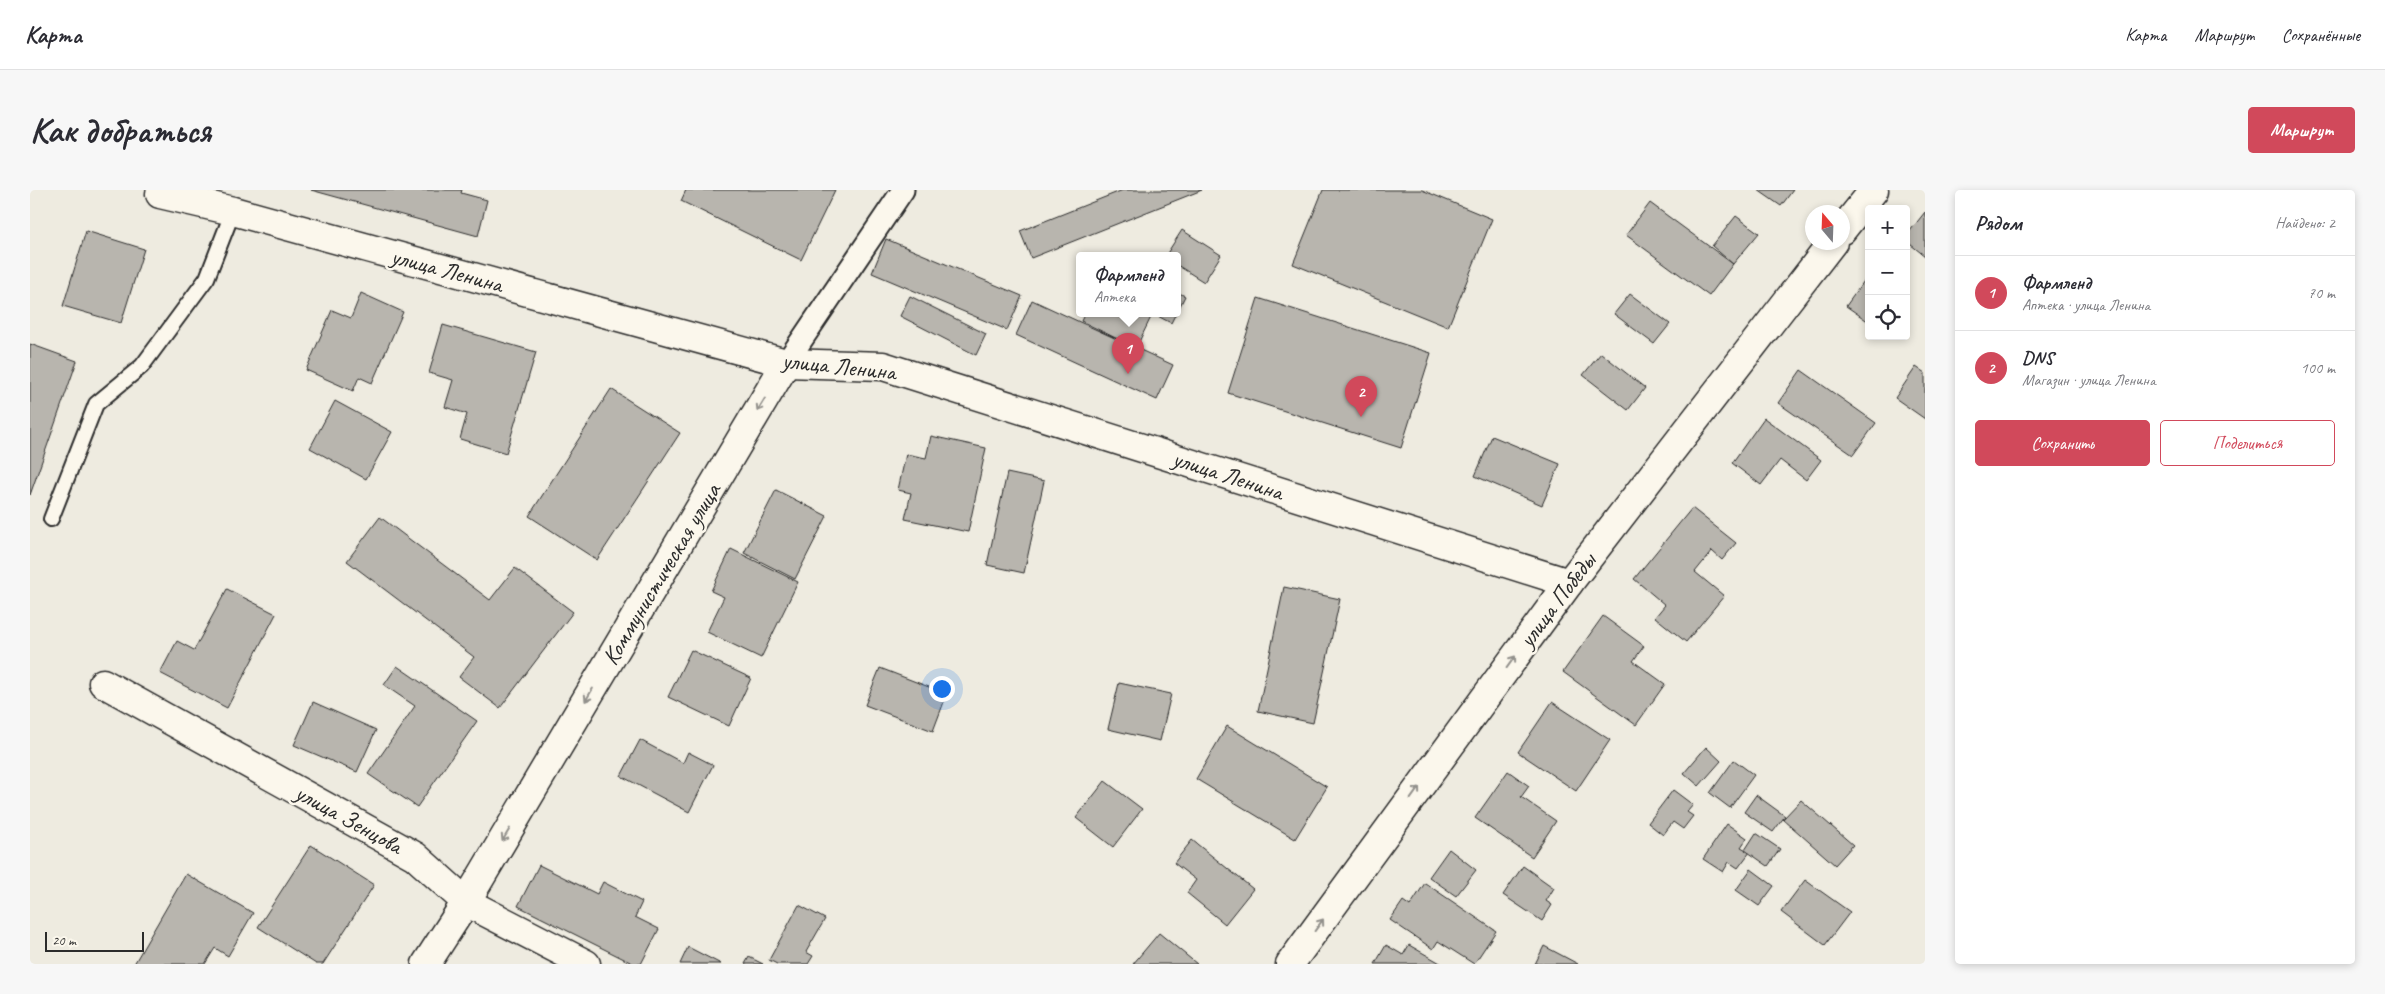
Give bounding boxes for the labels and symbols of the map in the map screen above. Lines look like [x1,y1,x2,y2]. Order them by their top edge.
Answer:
north arrow [1805,205,1850,250]
street label: улица Ленина [386,240,508,300]
pin: 1 [1112,333,1144,374]
street label: улица Ленина [779,345,899,387]
pin: 2 [1345,376,1377,417]
one-way arrow [756,397,766,411]
street label: улица Ленина [1167,442,1289,508]
street label: Коммунистическая улица [595,476,728,670]
street label: улица Победы [1510,545,1604,655]
one-way arrow [1505,656,1516,669]
your location [929,676,955,702]
one-way arrow [583,688,593,702]
street label: улица Зенцова [288,776,410,862]
one-way arrow [1409,787,1420,801]
one-way arrow [500,827,510,841]
one-way arrow [1314,918,1324,932]
scale bar [45,929,144,952]

